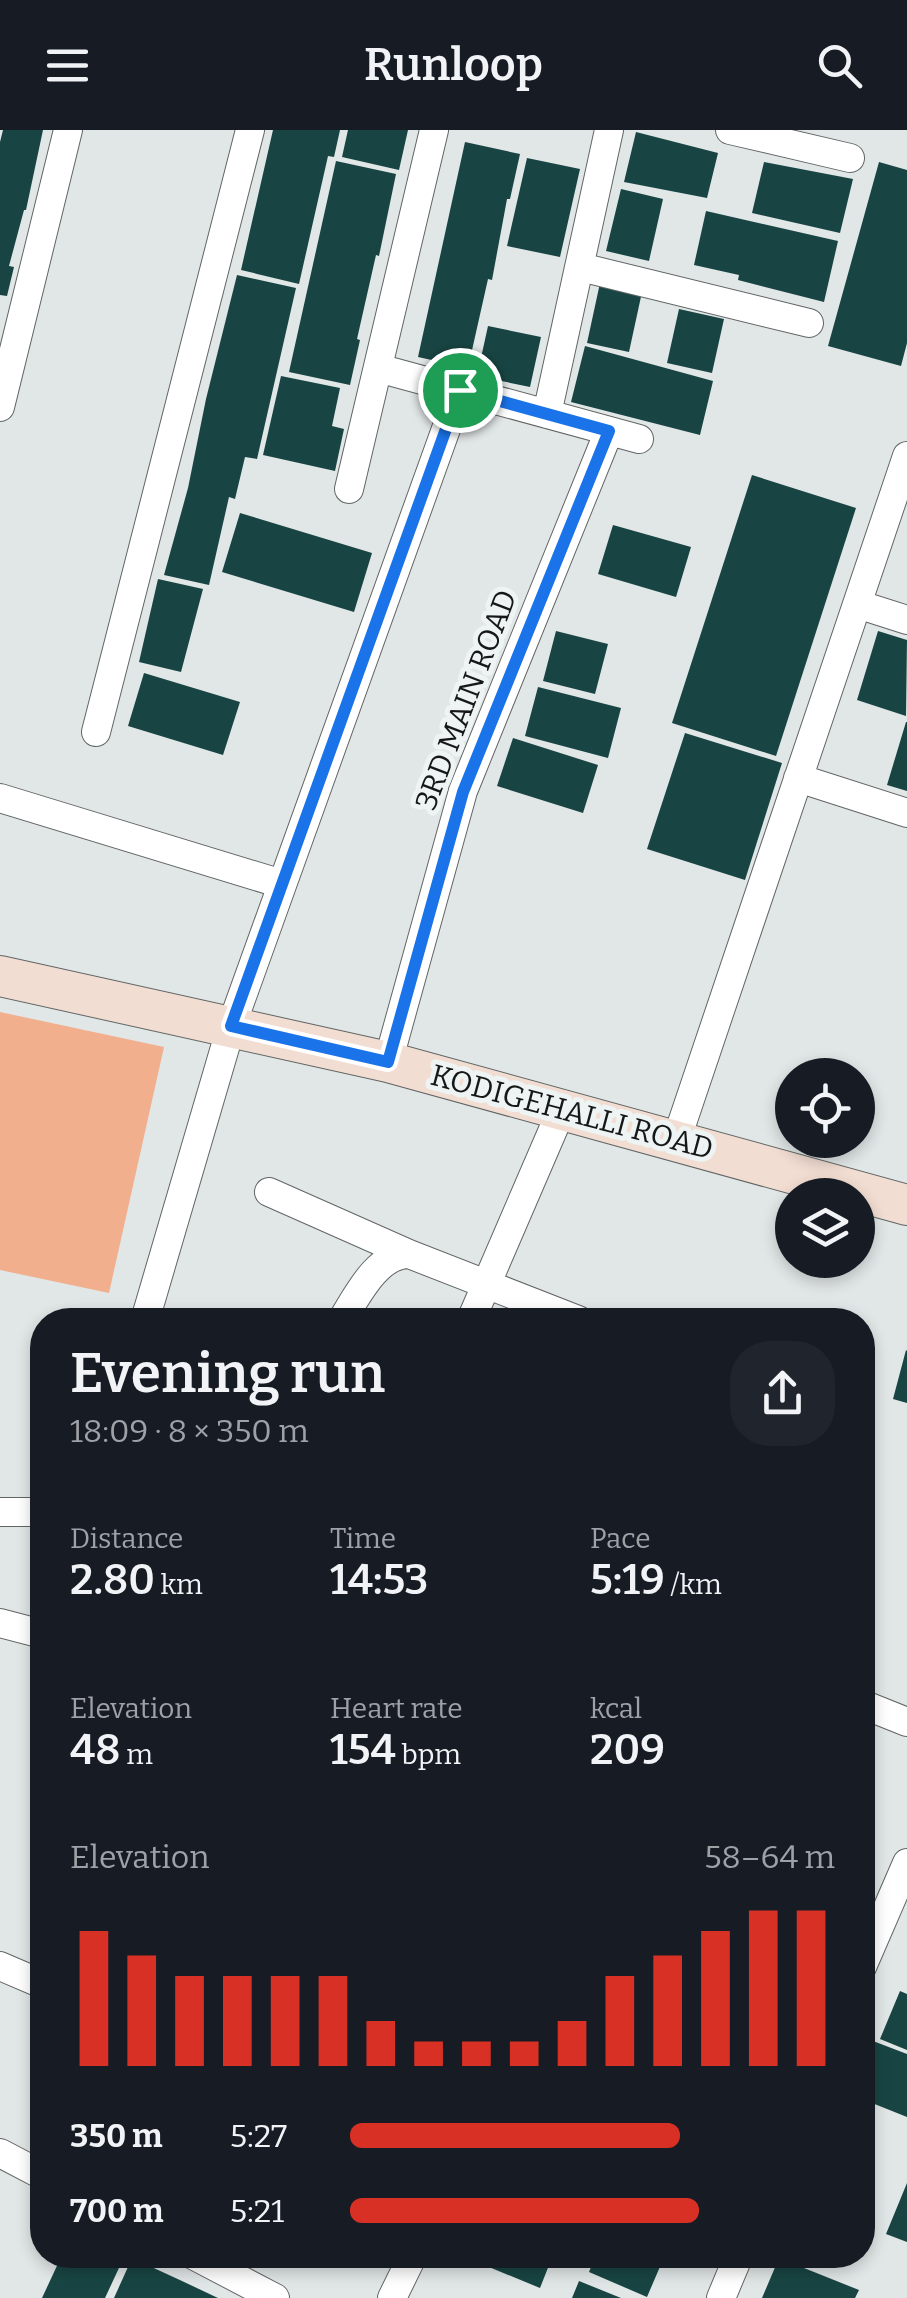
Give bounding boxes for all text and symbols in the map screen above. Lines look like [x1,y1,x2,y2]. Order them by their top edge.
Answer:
icon: menu [40,38,95,93]
text: Runloop [364,38,543,92]
icon: search [812,38,867,93]
pin [418,348,503,433]
icon: arrive [433,363,488,418]
street label: 3RD MAIN ROAD [407,585,525,815]
street label: KODIGEHALLI ROAD [427,1057,717,1167]
map controls [775,1058,875,1278]
button: locate [775,1058,875,1158]
button: layers [775,1178,875,1278]
text: Evening run [70,1341,385,1407]
button: share [730,1341,835,1446]
text: 18:09 · 8 × 350 m [70,1412,309,1450]
text: Distance [70,1522,183,1555]
text: Time [330,1522,396,1555]
text: Pace [590,1522,650,1555]
text: 2.80 [70,1555,155,1605]
text: 14:53 [330,1555,428,1605]
text: 5:19 [590,1555,665,1605]
text: km [155,1568,203,1601]
text: /km [665,1568,722,1601]
text: Elevation [70,1692,192,1725]
text: Heart rate [330,1692,462,1725]
text: kcal [590,1692,642,1725]
text: 48 [70,1725,121,1775]
text: 154 [330,1725,396,1775]
text: 209 [590,1725,665,1775]
text: m [121,1738,153,1771]
text: bpm [396,1738,461,1771]
text: Elevation [70,1838,210,1876]
text: 58–64 m [704,1838,835,1876]
text: 350 m [70,2117,163,2155]
text: 5:27 [230,2117,287,2155]
text: 700 m [70,2192,164,2230]
text: 5:21 [230,2192,284,2230]

